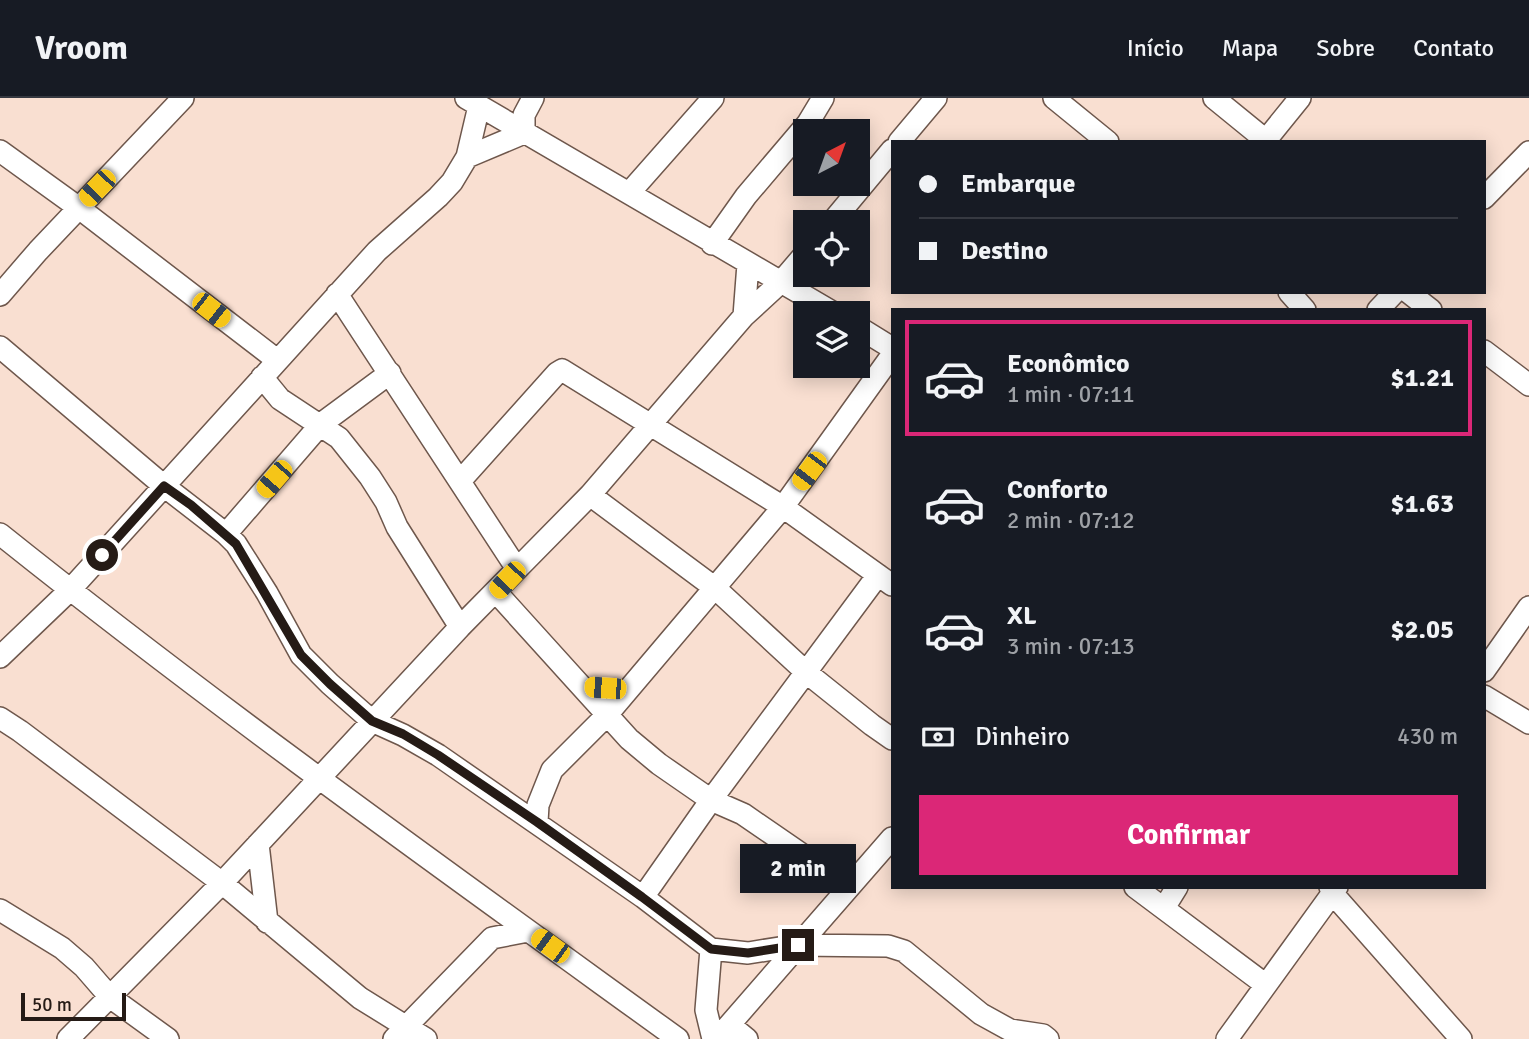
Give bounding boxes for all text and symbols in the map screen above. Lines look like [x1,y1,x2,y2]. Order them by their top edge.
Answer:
text: Vroom [35,28,128,69]
text: Início [1127,33,1184,63]
text: Mapa [1222,33,1278,63]
text: Sobre [1316,33,1375,63]
text: Contato [1413,33,1494,63]
north arrow [793,119,870,196]
map controls [793,119,870,378]
car [75,166,120,210]
text: Embarque [961,168,1075,200]
button: locate [793,210,870,287]
text: Destino [961,235,1048,267]
car [188,289,235,331]
button: layers [793,301,870,378]
icon: car [923,347,986,410]
text: Econômico [1007,348,1130,380]
text: $1.21 [1390,362,1454,394]
text: 1 min · 07:11 [1007,380,1135,409]
car [788,448,831,494]
car [253,456,296,502]
icon: car [923,473,986,536]
text: Conforto [1007,474,1108,506]
text: $1.63 [1390,488,1454,520]
text: 2 min · 07:12 [1007,506,1135,535]
route start [86,539,118,571]
car [485,557,530,603]
icon: car [923,599,986,662]
text: XL [1007,600,1037,632]
text: $2.05 [1390,614,1454,646]
text: 3 min · 07:13 [1007,632,1135,661]
car [584,676,627,700]
icon: cash [919,718,957,756]
text: Dinheiro [975,721,1070,753]
text: 430 m [1397,722,1458,751]
button: Confirmar [919,795,1458,875]
callout: 2 min [740,844,856,892]
text: 2 min [770,854,826,883]
car [527,925,574,967]
route end [782,929,814,961]
scale bar [21,990,126,1022]
text: 50 m [32,993,72,1017]

